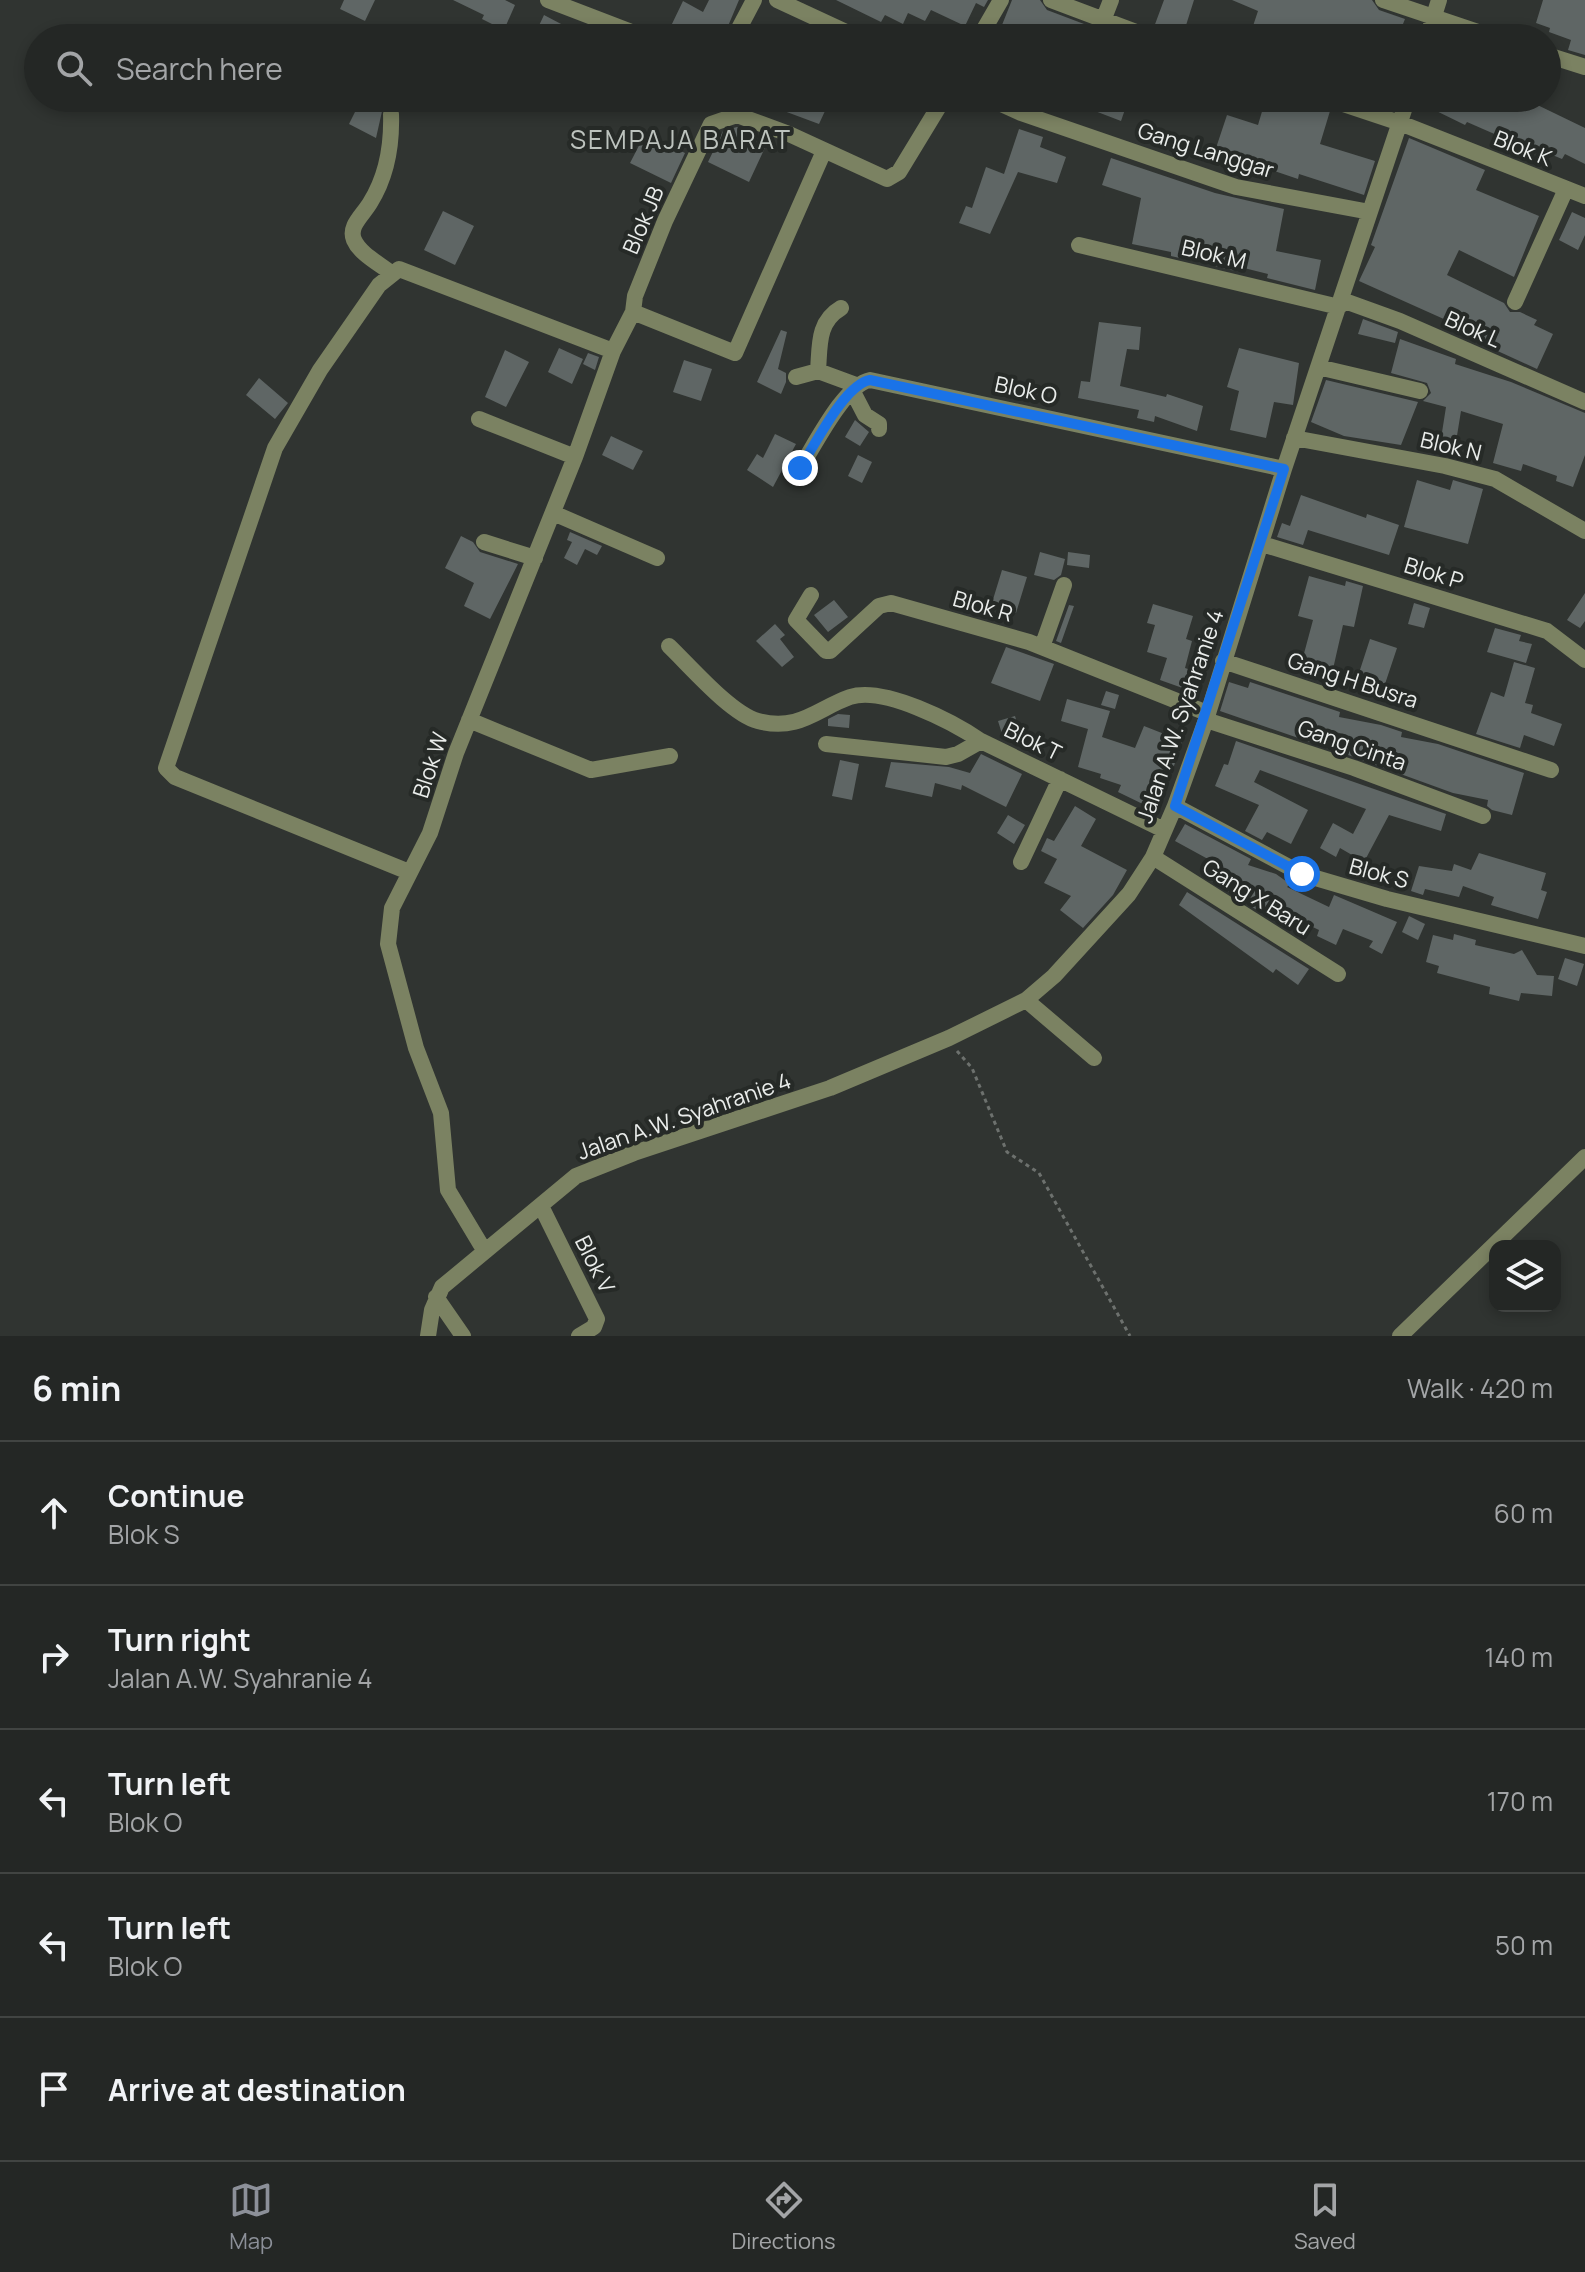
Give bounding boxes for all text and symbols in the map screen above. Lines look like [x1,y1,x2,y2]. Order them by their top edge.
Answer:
search box [24,24,1561,112]
icon: search [52,46,96,90]
text: Search here [116,48,283,89]
street label: Gang Langgar [1134,115,1278,185]
district label: SEMPAJA BARAT [570,121,792,157]
street label: Blok K [1490,123,1557,173]
street label: Blok JB [615,182,671,258]
street label: Blok M [1179,232,1249,276]
street label: Blok L [1440,303,1506,355]
street label: Blok O [992,369,1060,411]
street label: Blok N [1417,424,1485,468]
route end [782,450,818,486]
street label: Blok P [1401,550,1467,596]
street label: Blok R [950,583,1016,629]
street label: Jalan A.W. Syahranie 4 [1129,605,1231,827]
street label: Gang H Busra [1284,645,1422,715]
street label: Gang Cinta [1294,712,1410,778]
street label: Blok T [999,714,1067,768]
street label: Blok W [405,728,455,802]
street label: Blok S [1346,851,1412,895]
street label: Gang X Baru [1197,852,1317,942]
route start [1284,856,1320,892]
street label: Jalan A.W. Syahranie 4 [573,1065,795,1167]
street label: Blok V [568,1230,622,1298]
map controls [1489,1240,1561,1312]
button: layers [1489,1240,1561,1312]
text: 6 min [32,1365,121,1411]
text: Walk · 420 m [1407,1370,1553,1406]
text: Continue [108,1475,244,1516]
icon: ahead [32,1491,76,1535]
text: 60 m [1494,1495,1553,1531]
text: Blok S [108,1516,180,1552]
text: Turn right [108,1619,251,1660]
icon: right [32,1635,76,1679]
text: 140 m [1484,1639,1553,1675]
text: Jalan A.W. Syahranie 4 [108,1660,373,1696]
text: Turn left [108,1763,231,1804]
icon: left [32,1779,76,1823]
text: 170 m [1487,1783,1553,1819]
text: Blok O [108,1804,182,1840]
text: Turn left [108,1907,231,1948]
icon: left [32,1923,76,1967]
text: 50 m [1495,1927,1553,1963]
text: Blok O [108,1948,182,1984]
icon: arrive [32,2067,76,2111]
text: Arrive at destination [108,2069,406,2110]
tab: Map [229,2178,273,2256]
tab: Directions [731,2178,836,2256]
tab: Saved [1294,2178,1356,2256]

